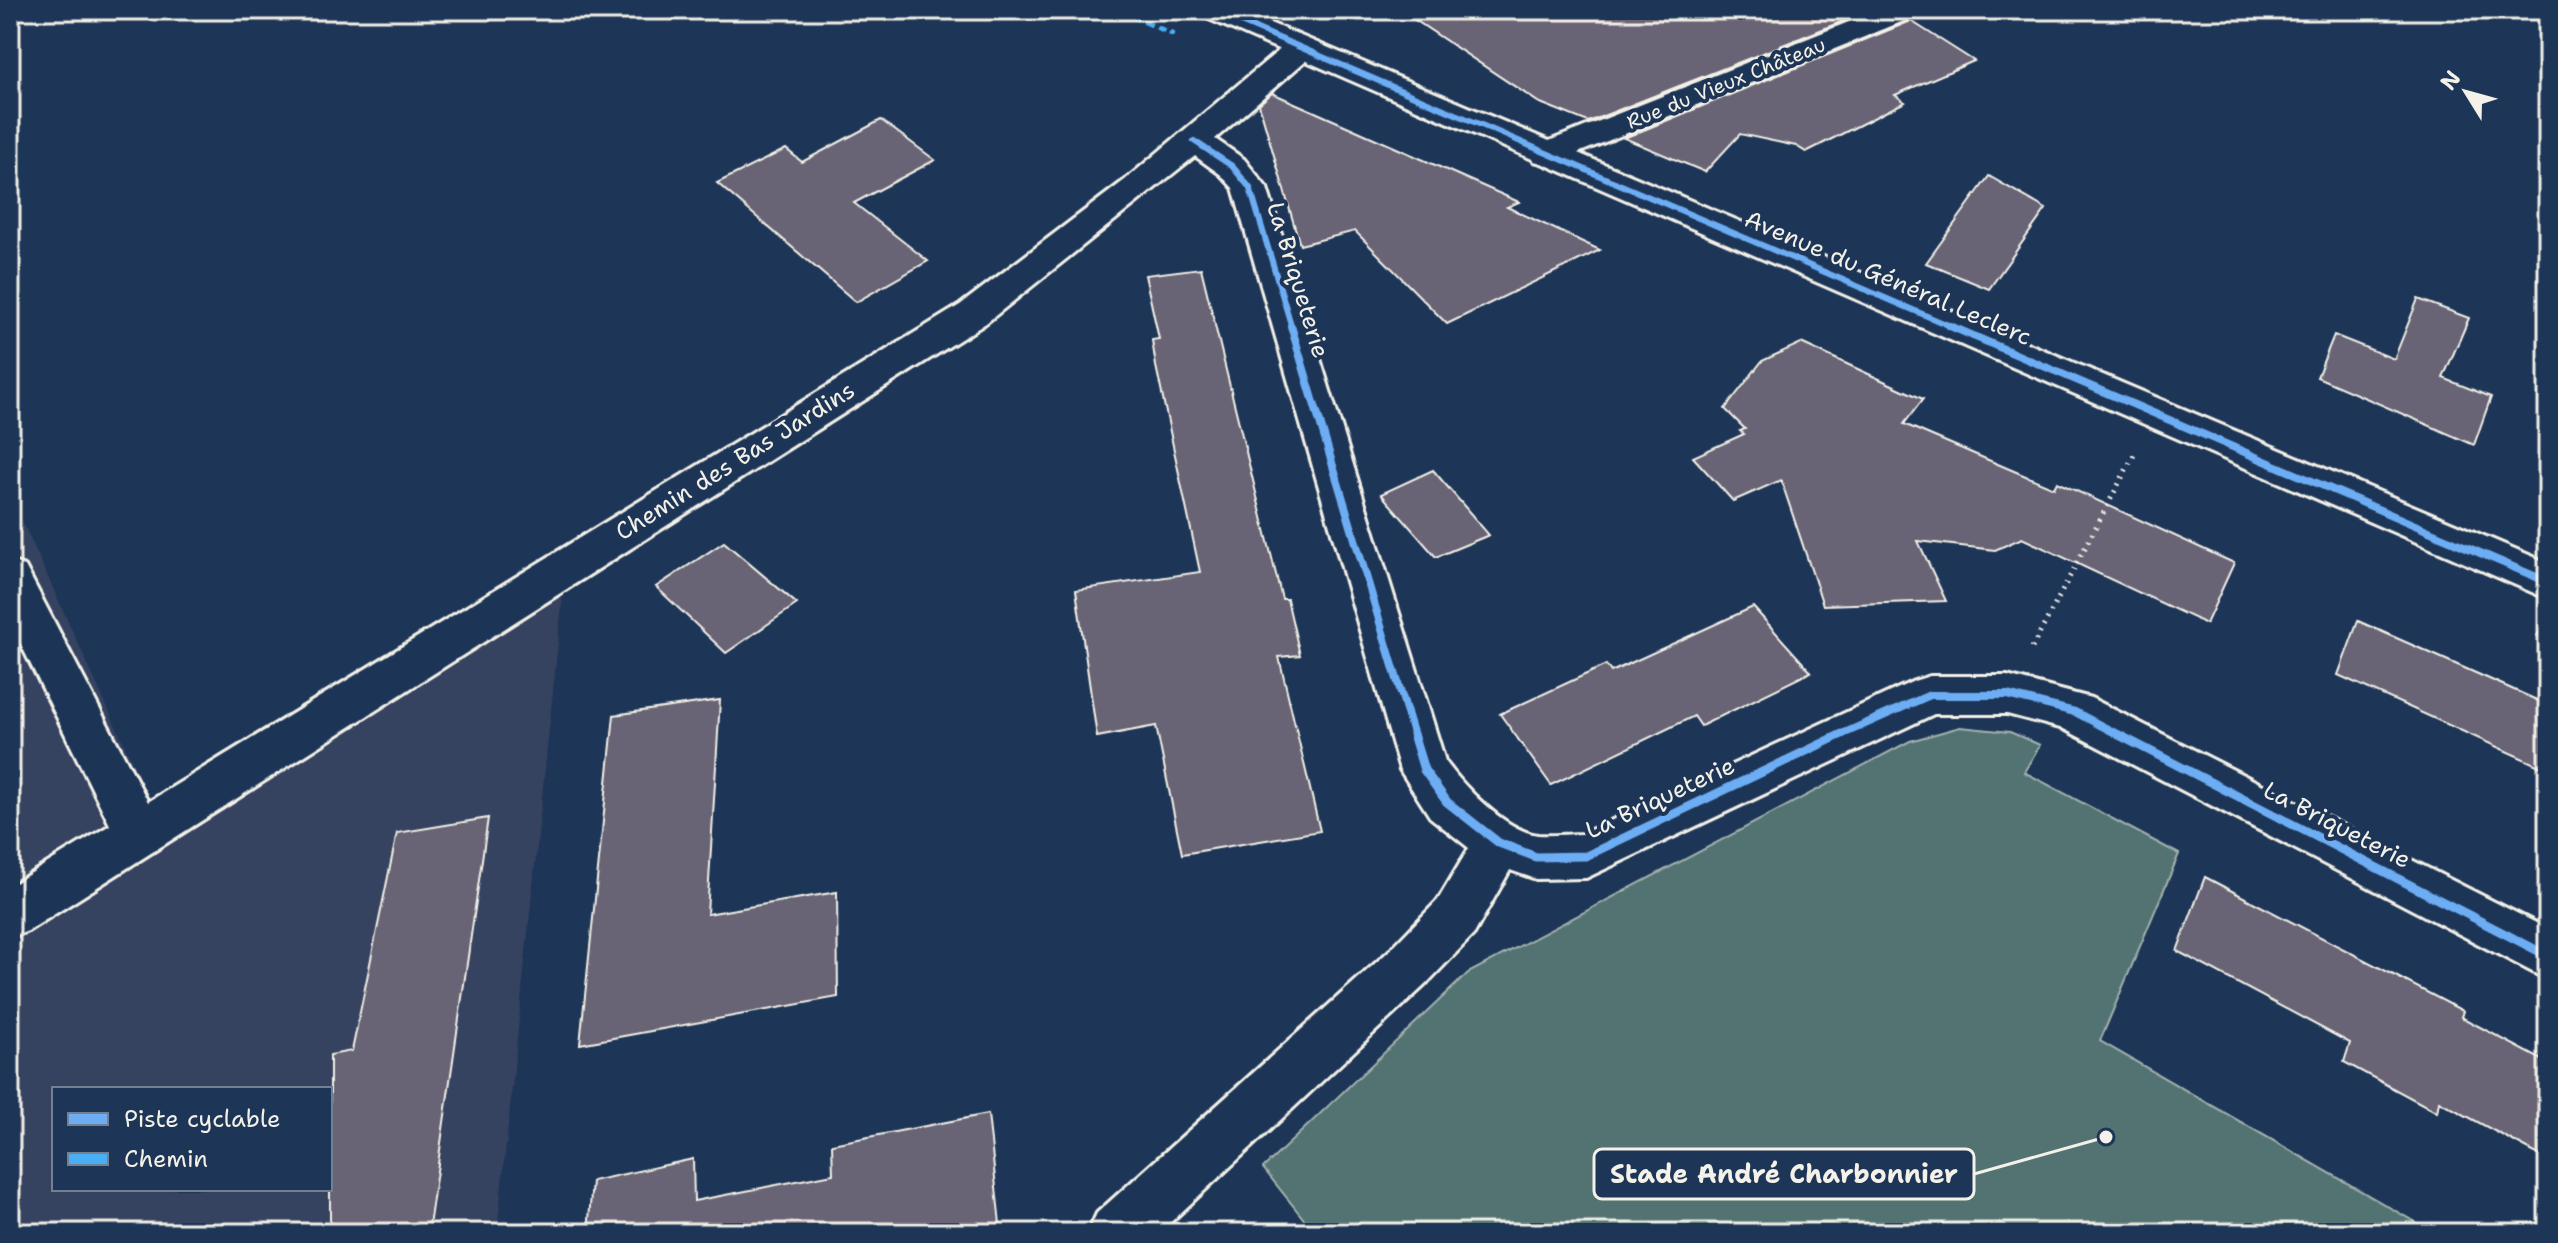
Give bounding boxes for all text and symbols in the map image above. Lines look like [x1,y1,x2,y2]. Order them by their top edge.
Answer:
street label: Rue du Vieux Château [1623,31,1829,135]
north arrow [2426,52,2506,132]
text: N [2434,65,2467,96]
street label: La Briqueterie [1259,198,1337,362]
street label: Avenue du Général Leclerc [1740,203,2036,353]
street label: Chemin des Bas Jardins [609,374,861,548]
street label: La Briqueterie [1580,749,1740,847]
street label: La Briqueterie [2258,774,2416,876]
legend [52,1087,332,1191]
text: Piste cyclable [124,1103,281,1135]
text: Chemin [124,1143,208,1175]
callout: Stade André Charbonnier [1594,1149,1974,1199]
text: Stade André Charbonnier [1610,1156,1958,1191]

